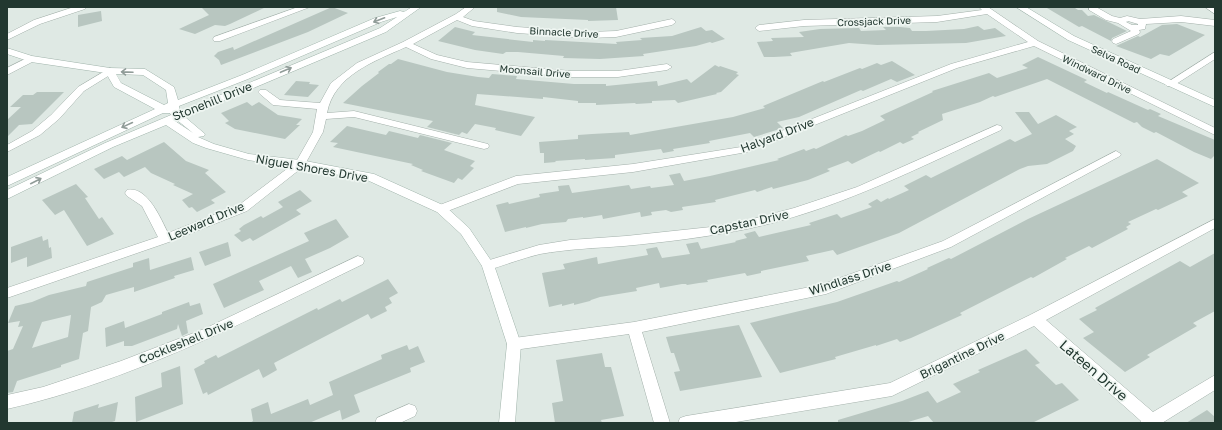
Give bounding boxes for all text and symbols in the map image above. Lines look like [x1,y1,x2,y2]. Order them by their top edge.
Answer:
street label: Crossjack Drive [837,14,911,28]
one-way arrow [374,17,386,25]
street label: Binnacle Drive [529,24,599,40]
street label: Selva Road [1089,42,1143,76]
street label: Windward Drive [1060,52,1134,96]
street label: Moonsail Drive [499,62,571,80]
one-way arrow [280,66,292,73]
one-way arrow [121,68,134,76]
street label: Stonehill Drive [170,78,254,124]
street label: Halyard Drive [738,114,816,156]
one-way arrow [122,122,134,129]
street label: Niguel Shores Drive [255,151,369,185]
one-way arrow [30,176,42,184]
street label: Leeward Drive [166,198,246,244]
street label: Capstan Drive [708,206,790,238]
street label: Windlass Drive [807,258,893,298]
street label: Cockleshell Drive [137,315,235,367]
street label: Brigantine Drive [917,328,1007,382]
street label: Lateen Drive [1057,336,1131,404]

